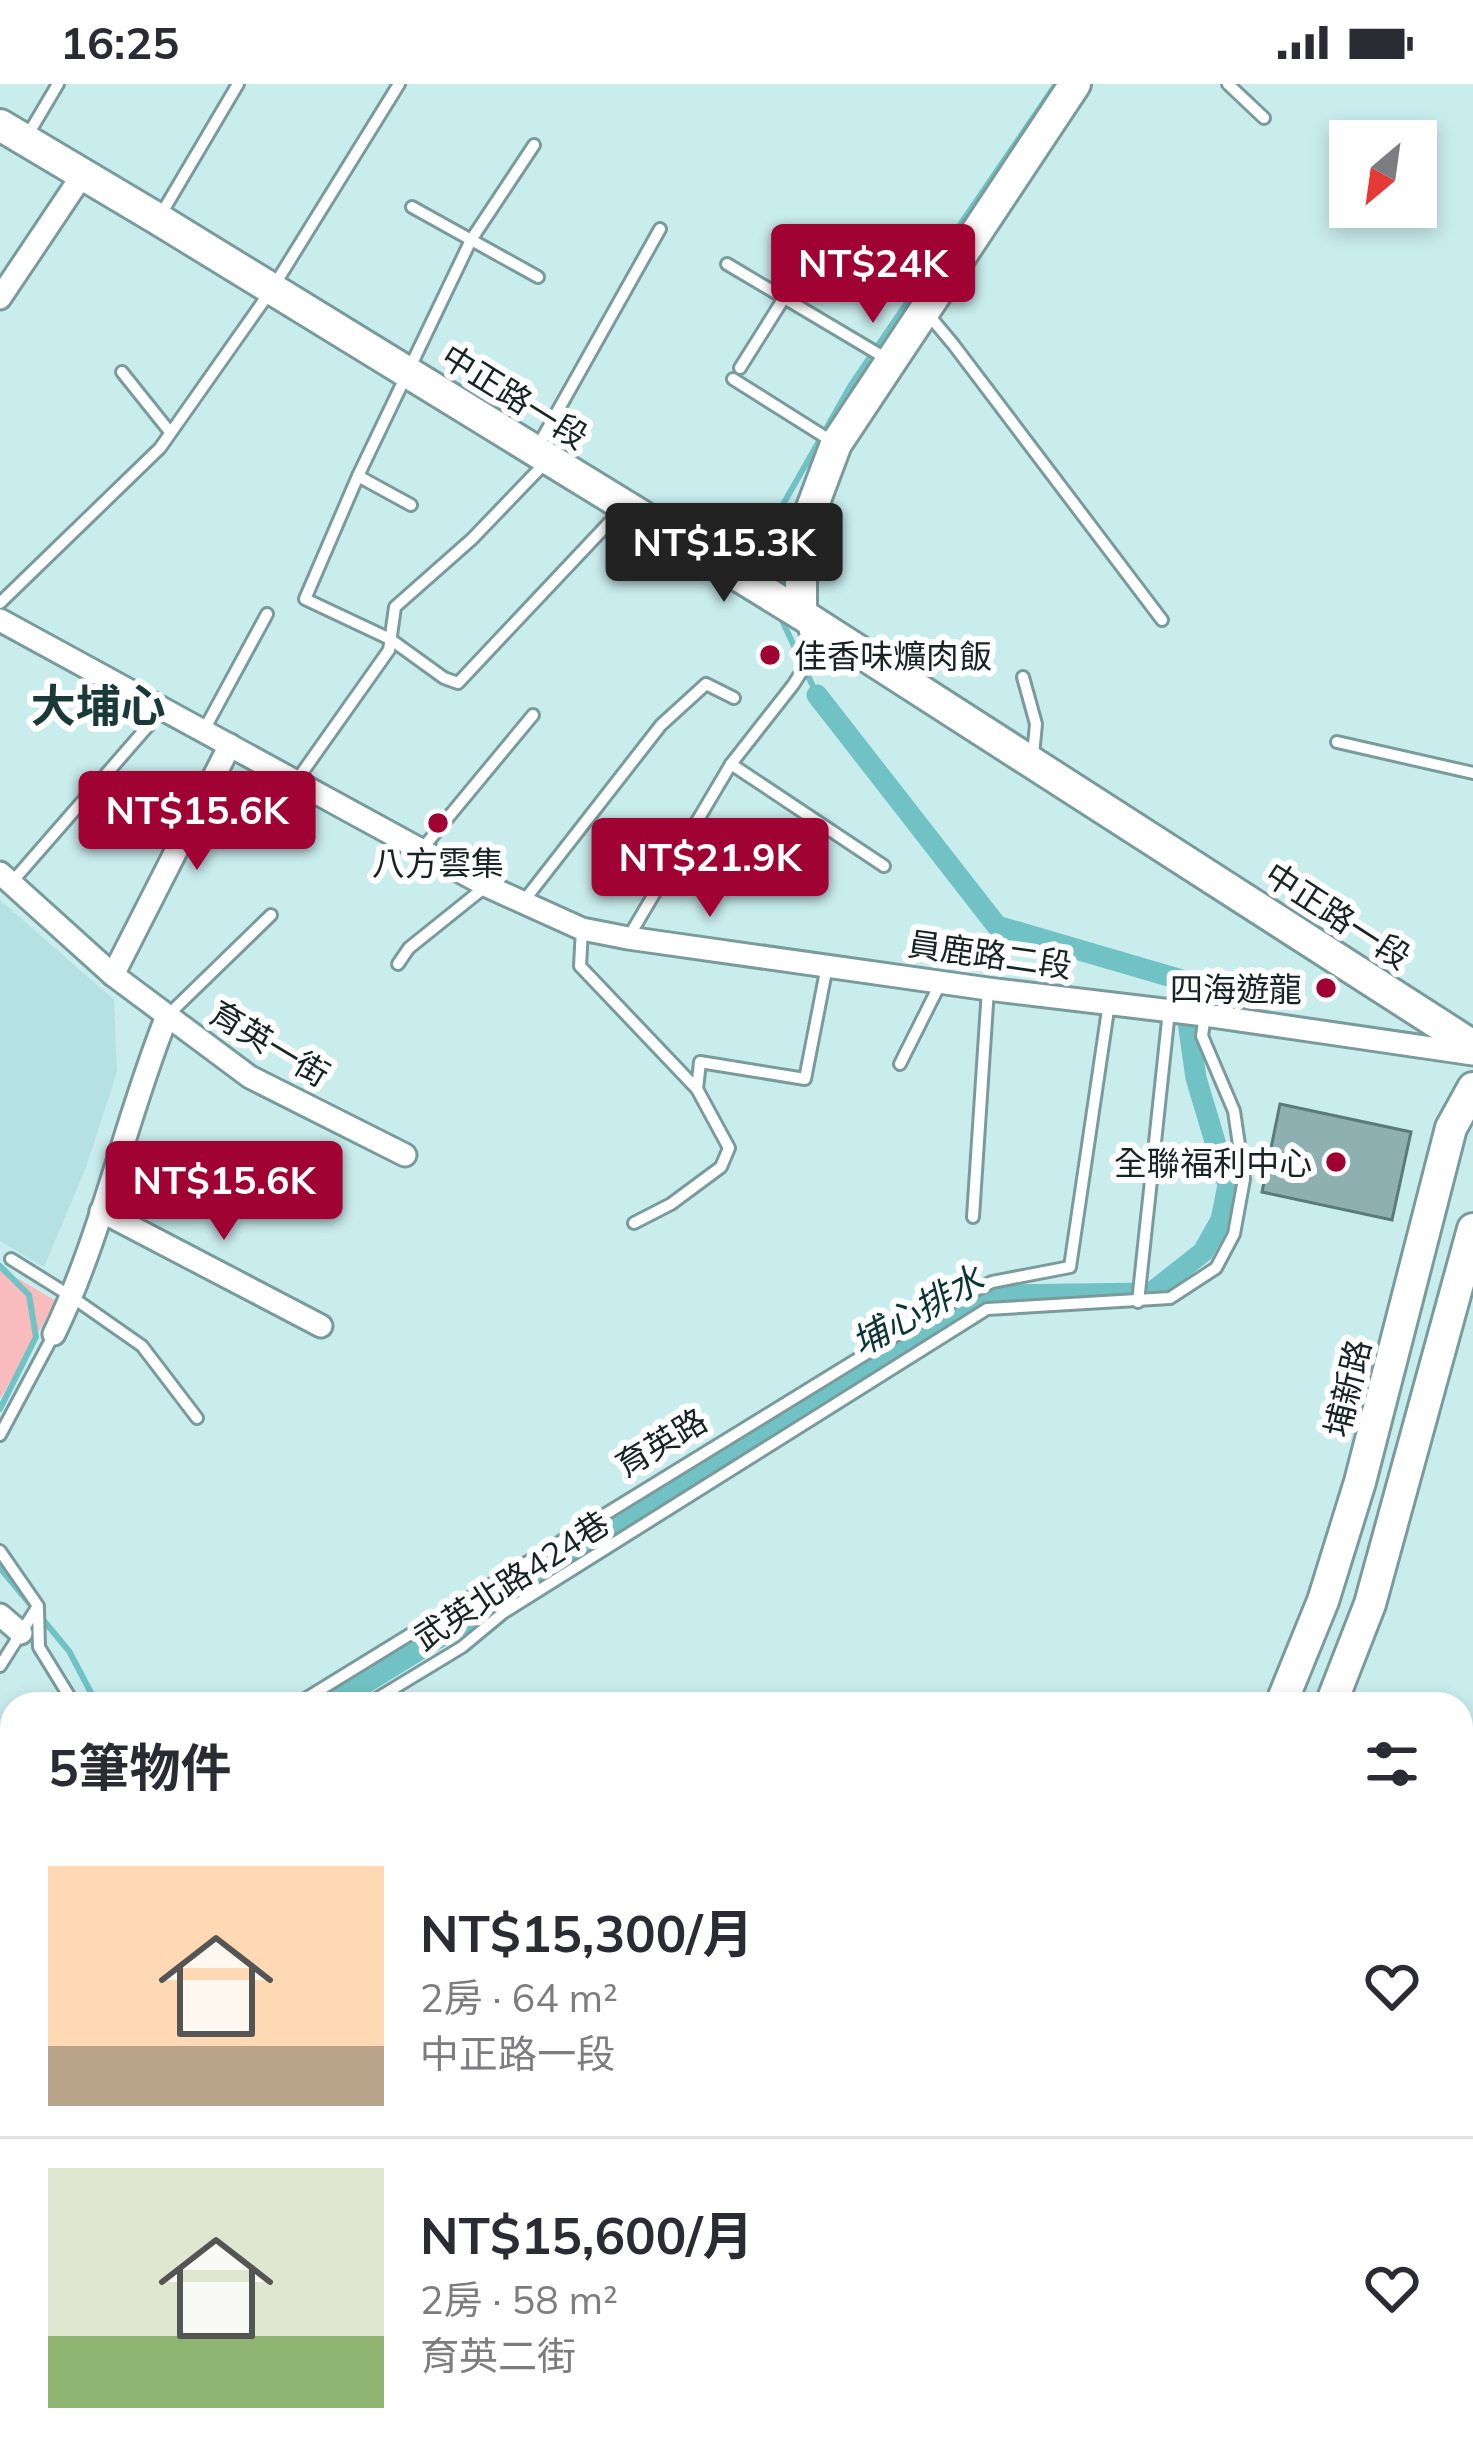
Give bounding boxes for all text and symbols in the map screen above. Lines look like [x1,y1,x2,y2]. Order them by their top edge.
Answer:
text: 16:25 [60,14,179,70]
north arrow [1329,120,1437,228]
map controls [1329,120,1437,228]
pin: NT$24K [775,224,971,326]
text: NT$24K [798,238,948,287]
street label: 中正路一段 [434,335,596,457]
pin: NT$15.3K [600,503,848,605]
text: NT$15.3K [633,517,815,566]
place label: 佳香味爌肉飯 [794,635,992,676]
marker: 佳香味爌肉飯 [757,642,783,668]
district label: 大埔心 [30,677,166,733]
pin: NT$15.6K [73,771,321,873]
text: NT$15.6K [106,785,288,834]
marker: 八方雲集 [425,810,451,836]
pin: NT$21.9K [586,818,834,920]
text: NT$21.9K [619,832,801,881]
place label: 八方雲集 [372,842,504,883]
street label: 中正路一段 [1258,853,1418,977]
street label: 員鹿路二段 [905,922,1075,986]
place label: 四海遊龍 [1170,968,1302,1009]
marker: 四海遊龍 [1313,975,1339,1001]
street label: 育英一街 [203,991,337,1095]
pin: NT$15.6K [100,1141,348,1243]
place label: 全聯福利中心 [1114,1142,1312,1183]
marker: 全聯福利中心 [1323,1149,1349,1175]
text: NT$15.6K [133,1155,315,1204]
water label: 埔心排水 [843,1254,993,1365]
street label: 埔新路 [1315,1335,1379,1441]
street label: 育英路 [608,1399,714,1485]
street label: 武英北路424巷 [406,1502,616,1658]
icon: filters [1359,1731,1425,1797]
text: 5筆物件 [48,1735,232,1799]
text: NT$15,300/月 [420,1901,753,1965]
icon: home [144,1914,288,2058]
icon: heart [1359,1953,1425,2019]
text: 2房 · 64 m² [420,1973,618,2022]
text: 中正路一段 [420,2029,615,2078]
text: NT$15,600/月 [420,2203,753,2267]
icon: home [144,2216,288,2360]
icon: heart [1359,2255,1425,2321]
text: 2房 · 58 m² [420,2275,618,2324]
text: 育英二街 [420,2331,576,2380]

